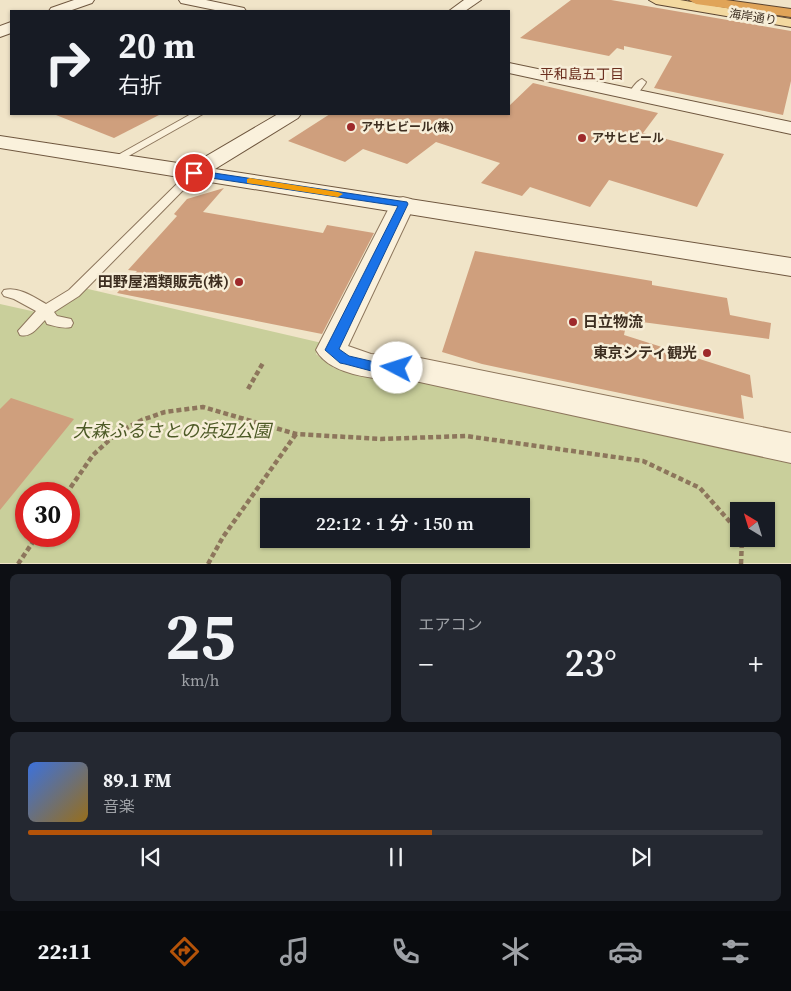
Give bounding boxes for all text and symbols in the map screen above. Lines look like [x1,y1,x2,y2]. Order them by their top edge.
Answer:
street label: 海岸通り [728,5,778,29]
text: 20 m [118,22,195,70]
icon: right [35,30,100,95]
district label: 平和島五丁目 [540,64,624,84]
text: 右折 [118,70,162,100]
place label: アサヒビール(株) [361,119,454,135]
marker: アサヒビール(株) [345,121,357,133]
place label: アサヒビール [592,130,664,146]
marker: アサヒビール [576,132,588,144]
pin [173,152,215,194]
icon: arrive [180,159,208,187]
place label: 田野屋酒類販売(株) [98,271,229,292]
marker: 田野屋酒類販売(株) [233,276,245,288]
place label: 日立物流 [583,311,643,332]
marker: 日立物流 [567,316,579,328]
position arrow [370,341,422,393]
place label: 東京シティ観光 [593,342,697,363]
marker: 東京シティ観光 [701,347,713,359]
park label: 大森ふるさとの浜辺公園 [73,418,274,443]
speed limit sign: 30 [15,482,80,547]
north arrow [730,502,775,548]
map controls [730,502,775,547]
text: 22:12 · 1 分 · 150 m [316,510,474,536]
text: 25 [165,592,235,681]
text: エアコン [419,613,483,635]
text: 23° [565,637,617,689]
text: − [419,645,433,683]
text: + [748,645,763,683]
text: km/h [181,669,219,691]
text: 89.1 FM [103,767,172,793]
text: 音楽 [103,795,135,817]
icon: previous [137,843,165,871]
icon: pause [382,843,410,871]
icon: next [627,843,655,871]
icon: directions [167,934,202,969]
icon: music [277,934,312,969]
icon: phone [388,934,423,969]
icon: climate [498,934,533,969]
icon: car [608,934,643,969]
icon: filters [718,934,753,969]
text: 22:11 [38,936,92,966]

